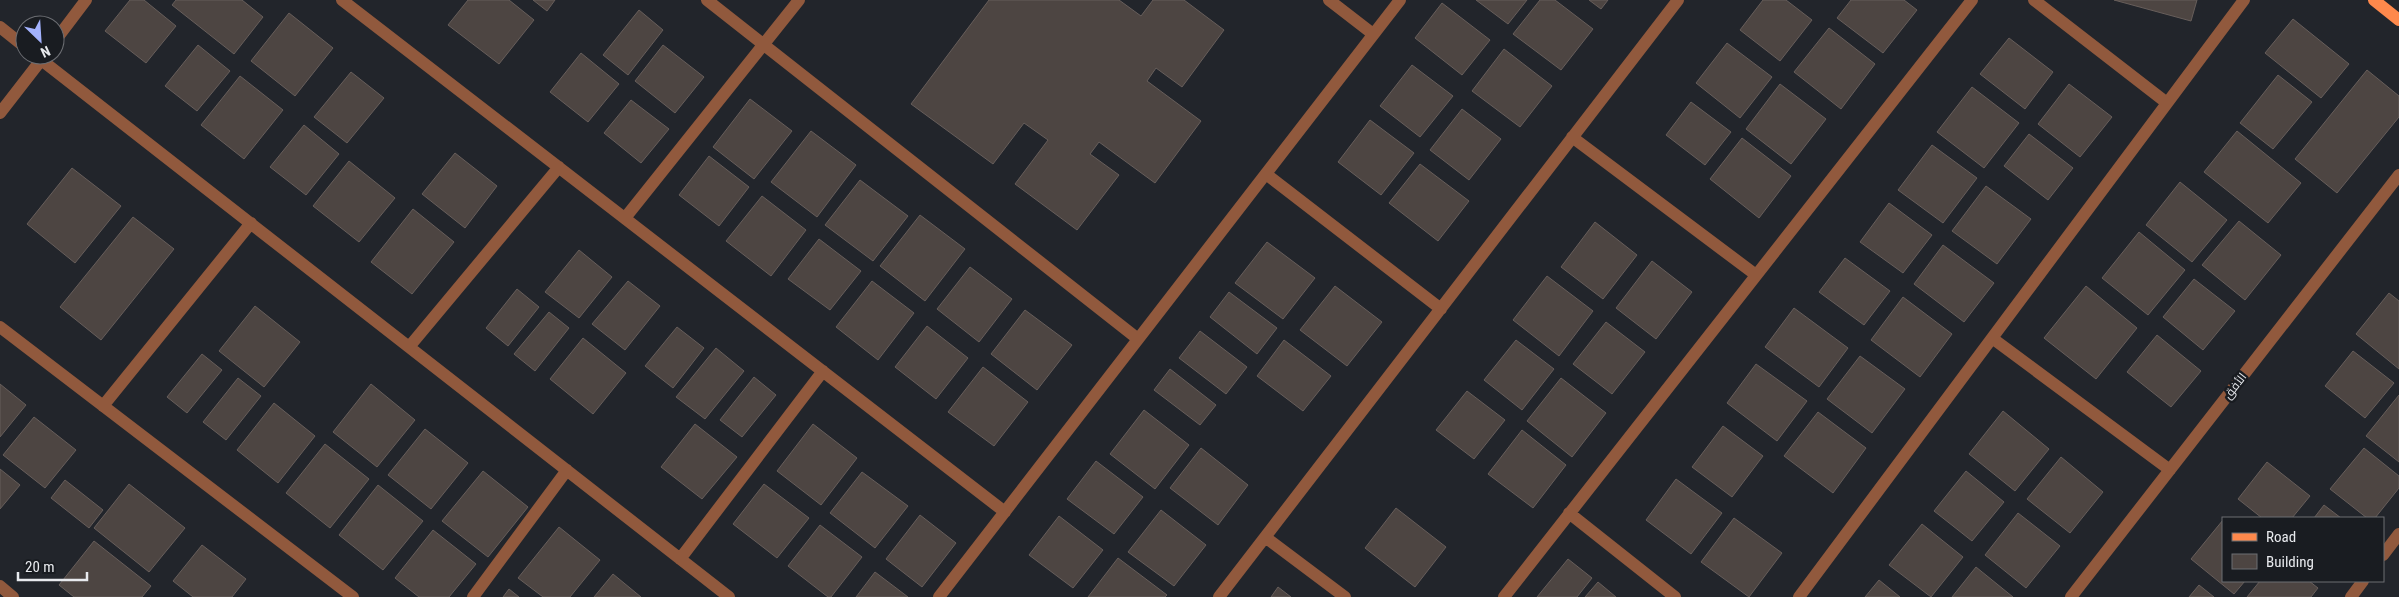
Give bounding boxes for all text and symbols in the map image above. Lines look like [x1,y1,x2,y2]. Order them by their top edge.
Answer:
north arrow [15,15,65,65]
text: N [38,43,53,61]
street label: الأفق [2221,370,2249,402]
legend [2222,517,2384,582]
text: Road [2266,528,2296,546]
scale bar [18,550,86,582]
text: Building [2266,553,2314,571]
text: 20 m [25,558,55,576]

